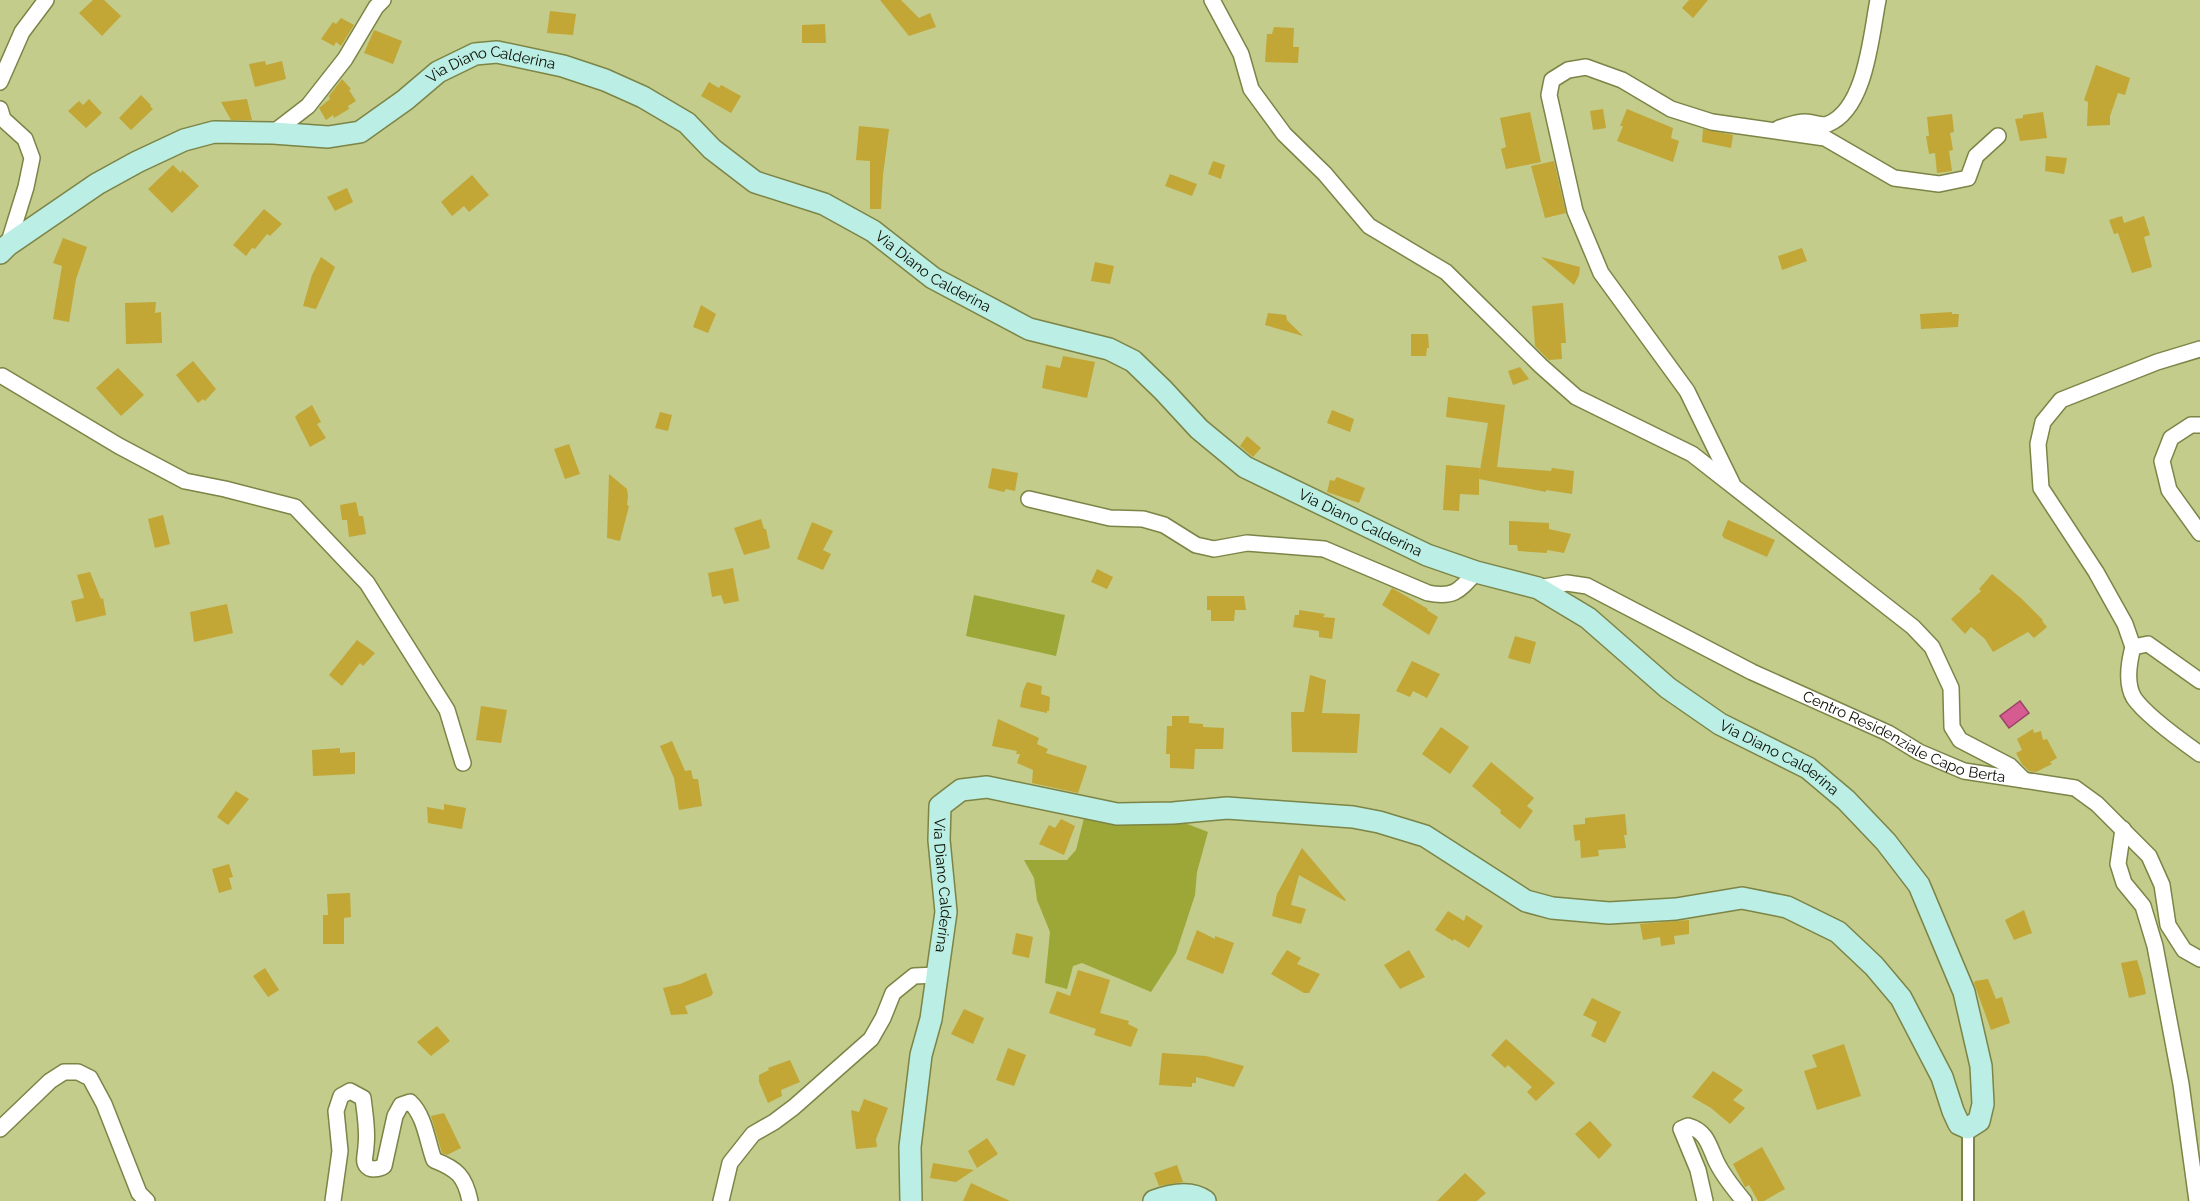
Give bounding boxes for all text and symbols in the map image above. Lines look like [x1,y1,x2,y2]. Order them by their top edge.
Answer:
street label: Via Diano Calderina [423,43,557,87]
street label: Via Diano Calderina [871,227,994,316]
street label: Via Diano Calderina [1295,485,1425,560]
street label: Centro Residenziale Capo Berta [1800,687,2007,786]
street label: Via Diano Calderina [1716,716,1843,799]
street label: Via Diano Calderina [930,818,955,954]

